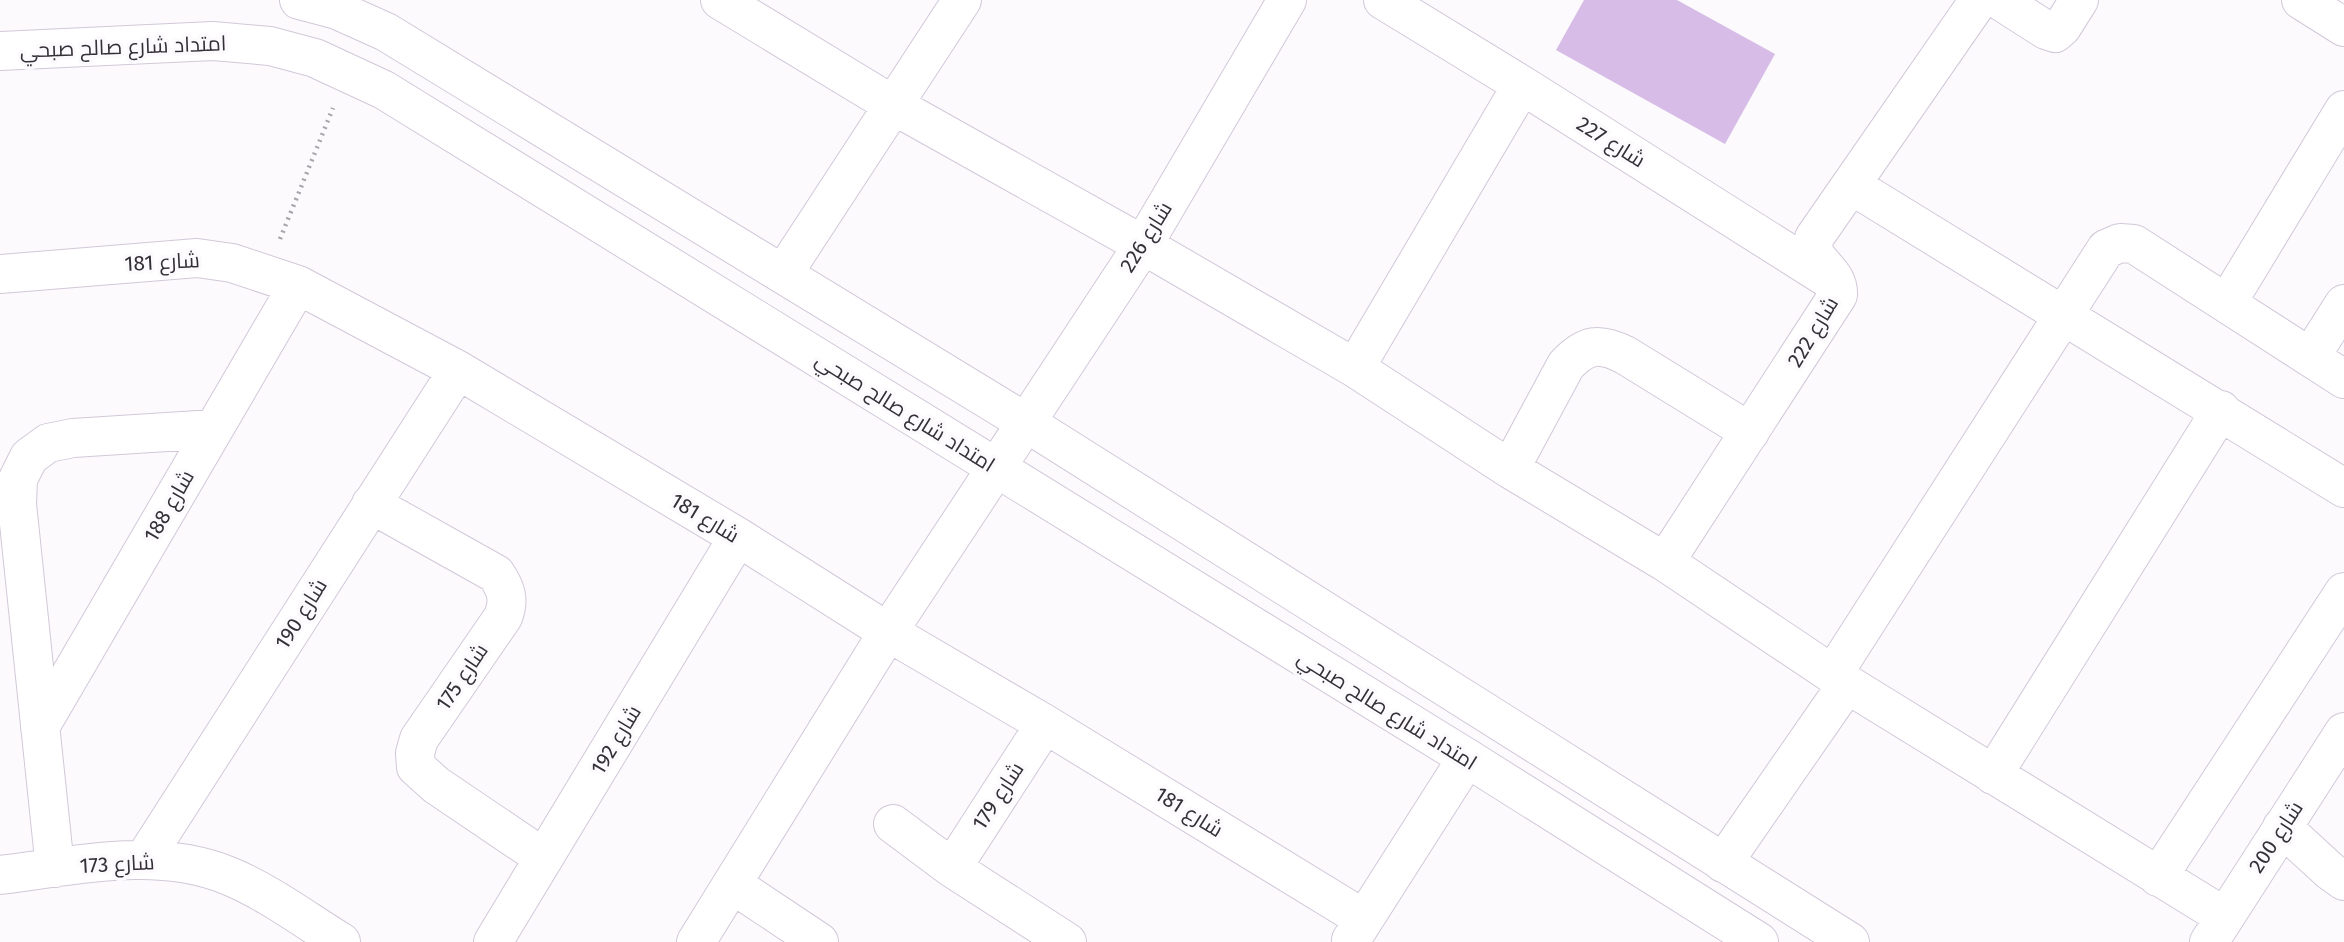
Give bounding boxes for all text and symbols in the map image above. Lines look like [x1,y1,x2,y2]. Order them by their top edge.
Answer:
street label: امتداد شارع صالح صبحي [19,30,227,67]
street label: شارع 227 [1571,111,1650,174]
street label: شارع 226 [1114,197,1179,278]
street label: شارع 181 [124,247,200,278]
street label: شارع 222 [1782,292,1845,372]
street label: امتداد شارع صالح صبحي [809,346,1000,480]
street label: شارع 188 [138,466,201,547]
street label: شارع 181 [665,487,744,549]
street label: شارع 190 [269,574,334,655]
street label: شارع 175 [430,639,495,716]
street label: امتداد شارع صالح صبحي [1291,644,1482,778]
street label: شارع 192 [585,701,648,780]
street label: شارع 179 [967,757,1030,835]
street label: شارع 181 [1150,781,1228,844]
street label: شارع 200 [2243,796,2310,878]
street label: شارع 173 [79,849,155,880]

